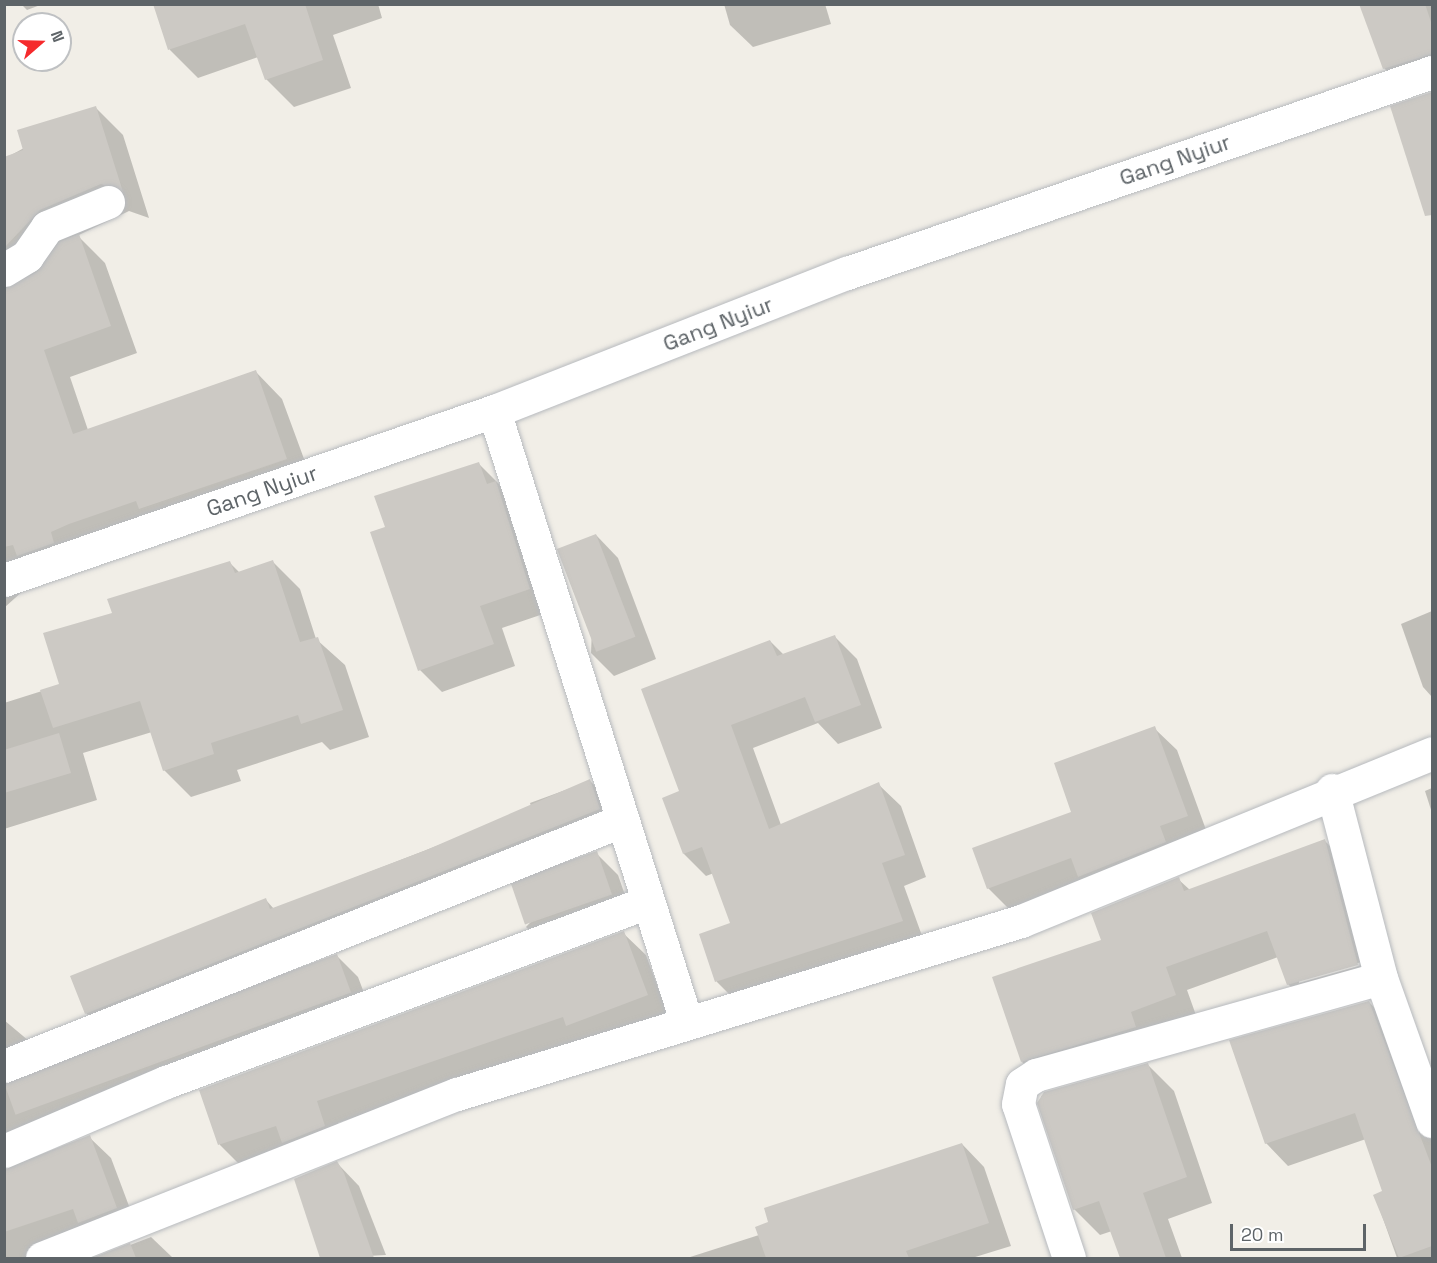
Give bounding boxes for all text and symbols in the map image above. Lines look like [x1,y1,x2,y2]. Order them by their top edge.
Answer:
north arrow [12,12,72,72]
text: N [46,28,69,45]
street label: Gang Nyiur [1116,129,1234,191]
street label: Gang Nyiur [659,291,777,357]
street label: Gang Nyiur [203,460,321,522]
scale bar [1233,1212,1370,1250]
text: 20 m [1241,1223,1284,1246]

